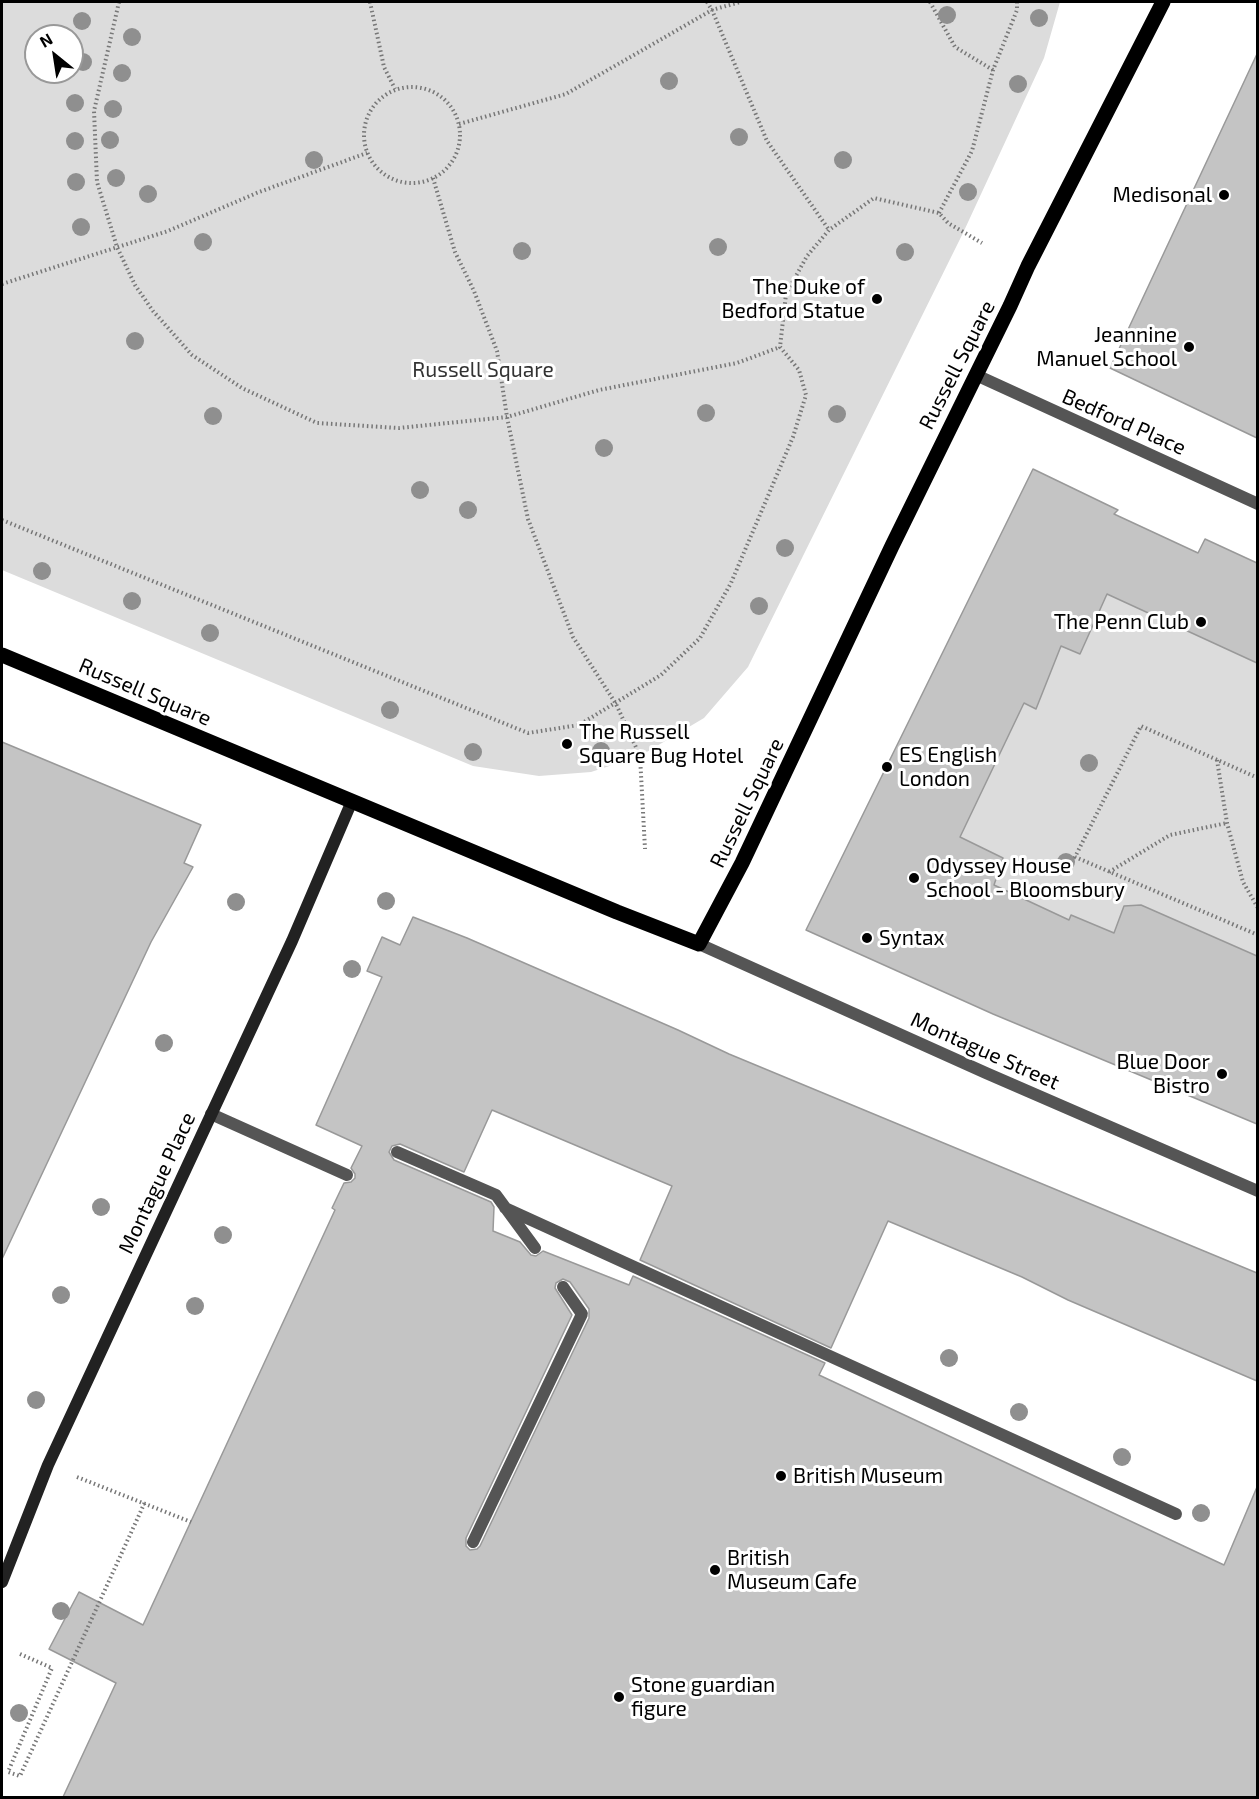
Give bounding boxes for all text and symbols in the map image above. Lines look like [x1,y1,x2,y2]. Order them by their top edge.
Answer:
north arrow [24,24,84,84]
text: N [36,29,56,51]
place label: Medisonal [1113,182,1212,208]
marker: Medisonal [1217,188,1231,202]
place label: The Duke of Bedford Statue [722,274,865,324]
marker: The Duke of Bedford Statue [870,292,884,306]
street label: Russell Square [914,296,1000,434]
place label: Jeannine Manuel School [1036,322,1177,372]
marker: Jeannine Manuel School [1182,340,1196,354]
park label: Russell Square [412,357,554,383]
street label: Bedford Place [1058,384,1190,460]
place label: The Penn Club [1054,609,1189,635]
marker: The Penn Club [1194,615,1208,629]
street label: Russell Square [75,653,215,731]
place label: The Russell Square Bug Hotel [579,719,743,769]
street label: Russell Square [705,734,789,872]
marker: The Russell Square Bug Hotel [560,737,574,751]
place label: ES English London [899,742,997,792]
marker: ES English London [880,760,894,774]
place label: Odyssey House School - Bloomsbury [926,853,1125,903]
marker: Odyssey House School - Bloomsbury [907,871,921,885]
place label: Syntax [879,925,945,951]
marker: Syntax [860,931,874,945]
street label: Montague Street [907,1007,1063,1095]
place label: Blue Door Bistro [1117,1049,1210,1099]
marker: Blue Door Bistro [1215,1067,1229,1081]
street label: Montague Place [113,1108,201,1258]
place label: British Museum [793,1463,943,1489]
marker: British Museum [774,1469,788,1483]
place label: British Museum Cafe [727,1545,857,1595]
marker: British Museum Cafe [708,1563,722,1577]
place label: Stone guardian figure [631,1672,775,1722]
marker: Stone guardian figure [612,1690,626,1704]

